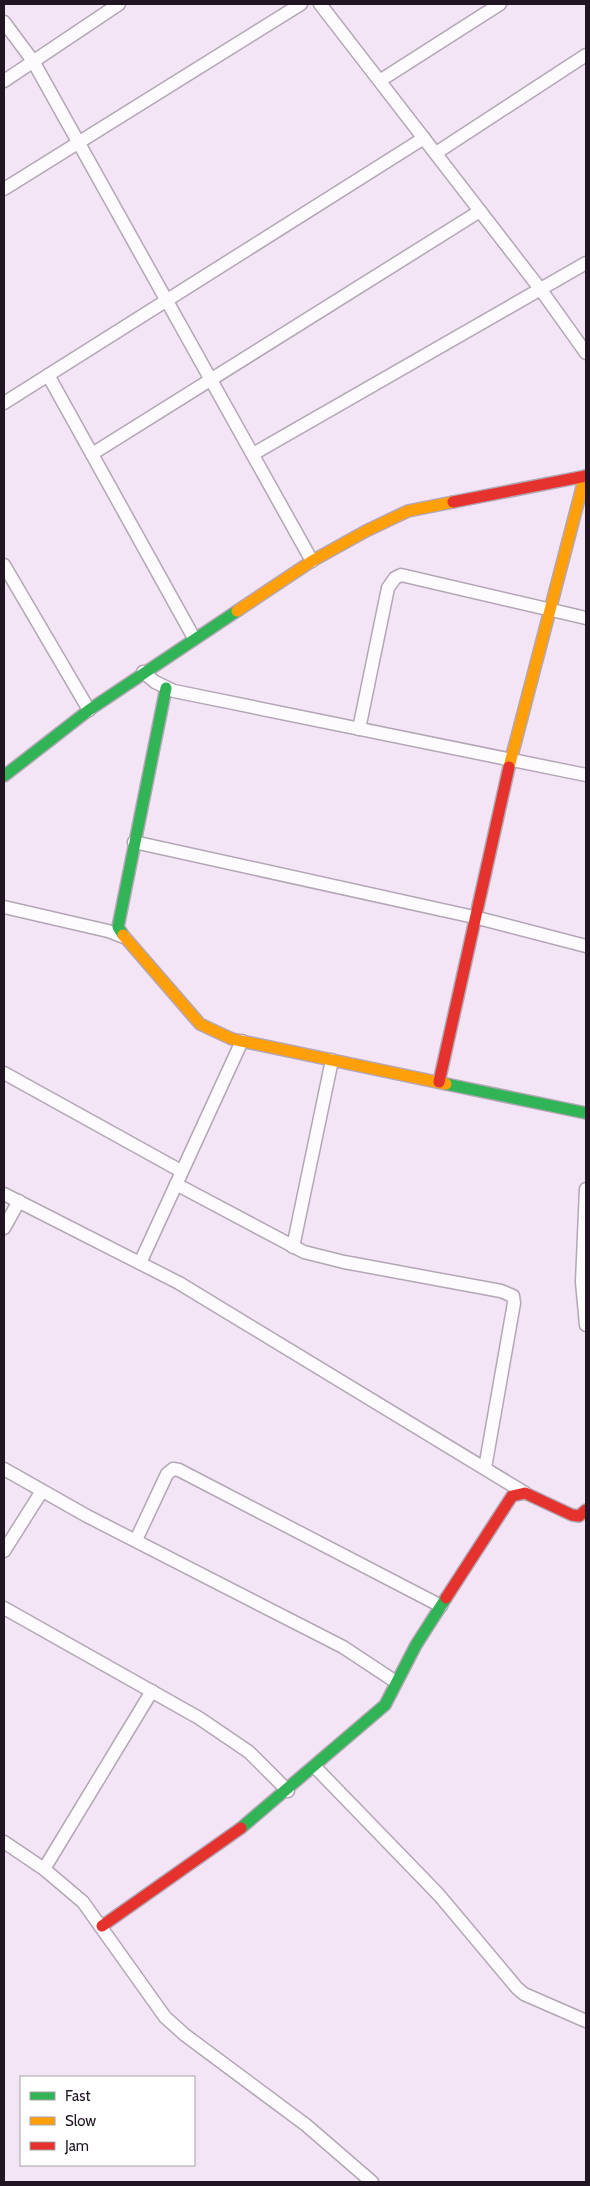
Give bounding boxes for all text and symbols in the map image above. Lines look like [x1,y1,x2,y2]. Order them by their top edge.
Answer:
legend [20,2076,195,2166]
text: Fast [65,2087,90,2105]
text: Slow [65,2112,96,2130]
text: Jam [64,2137,89,2155]

